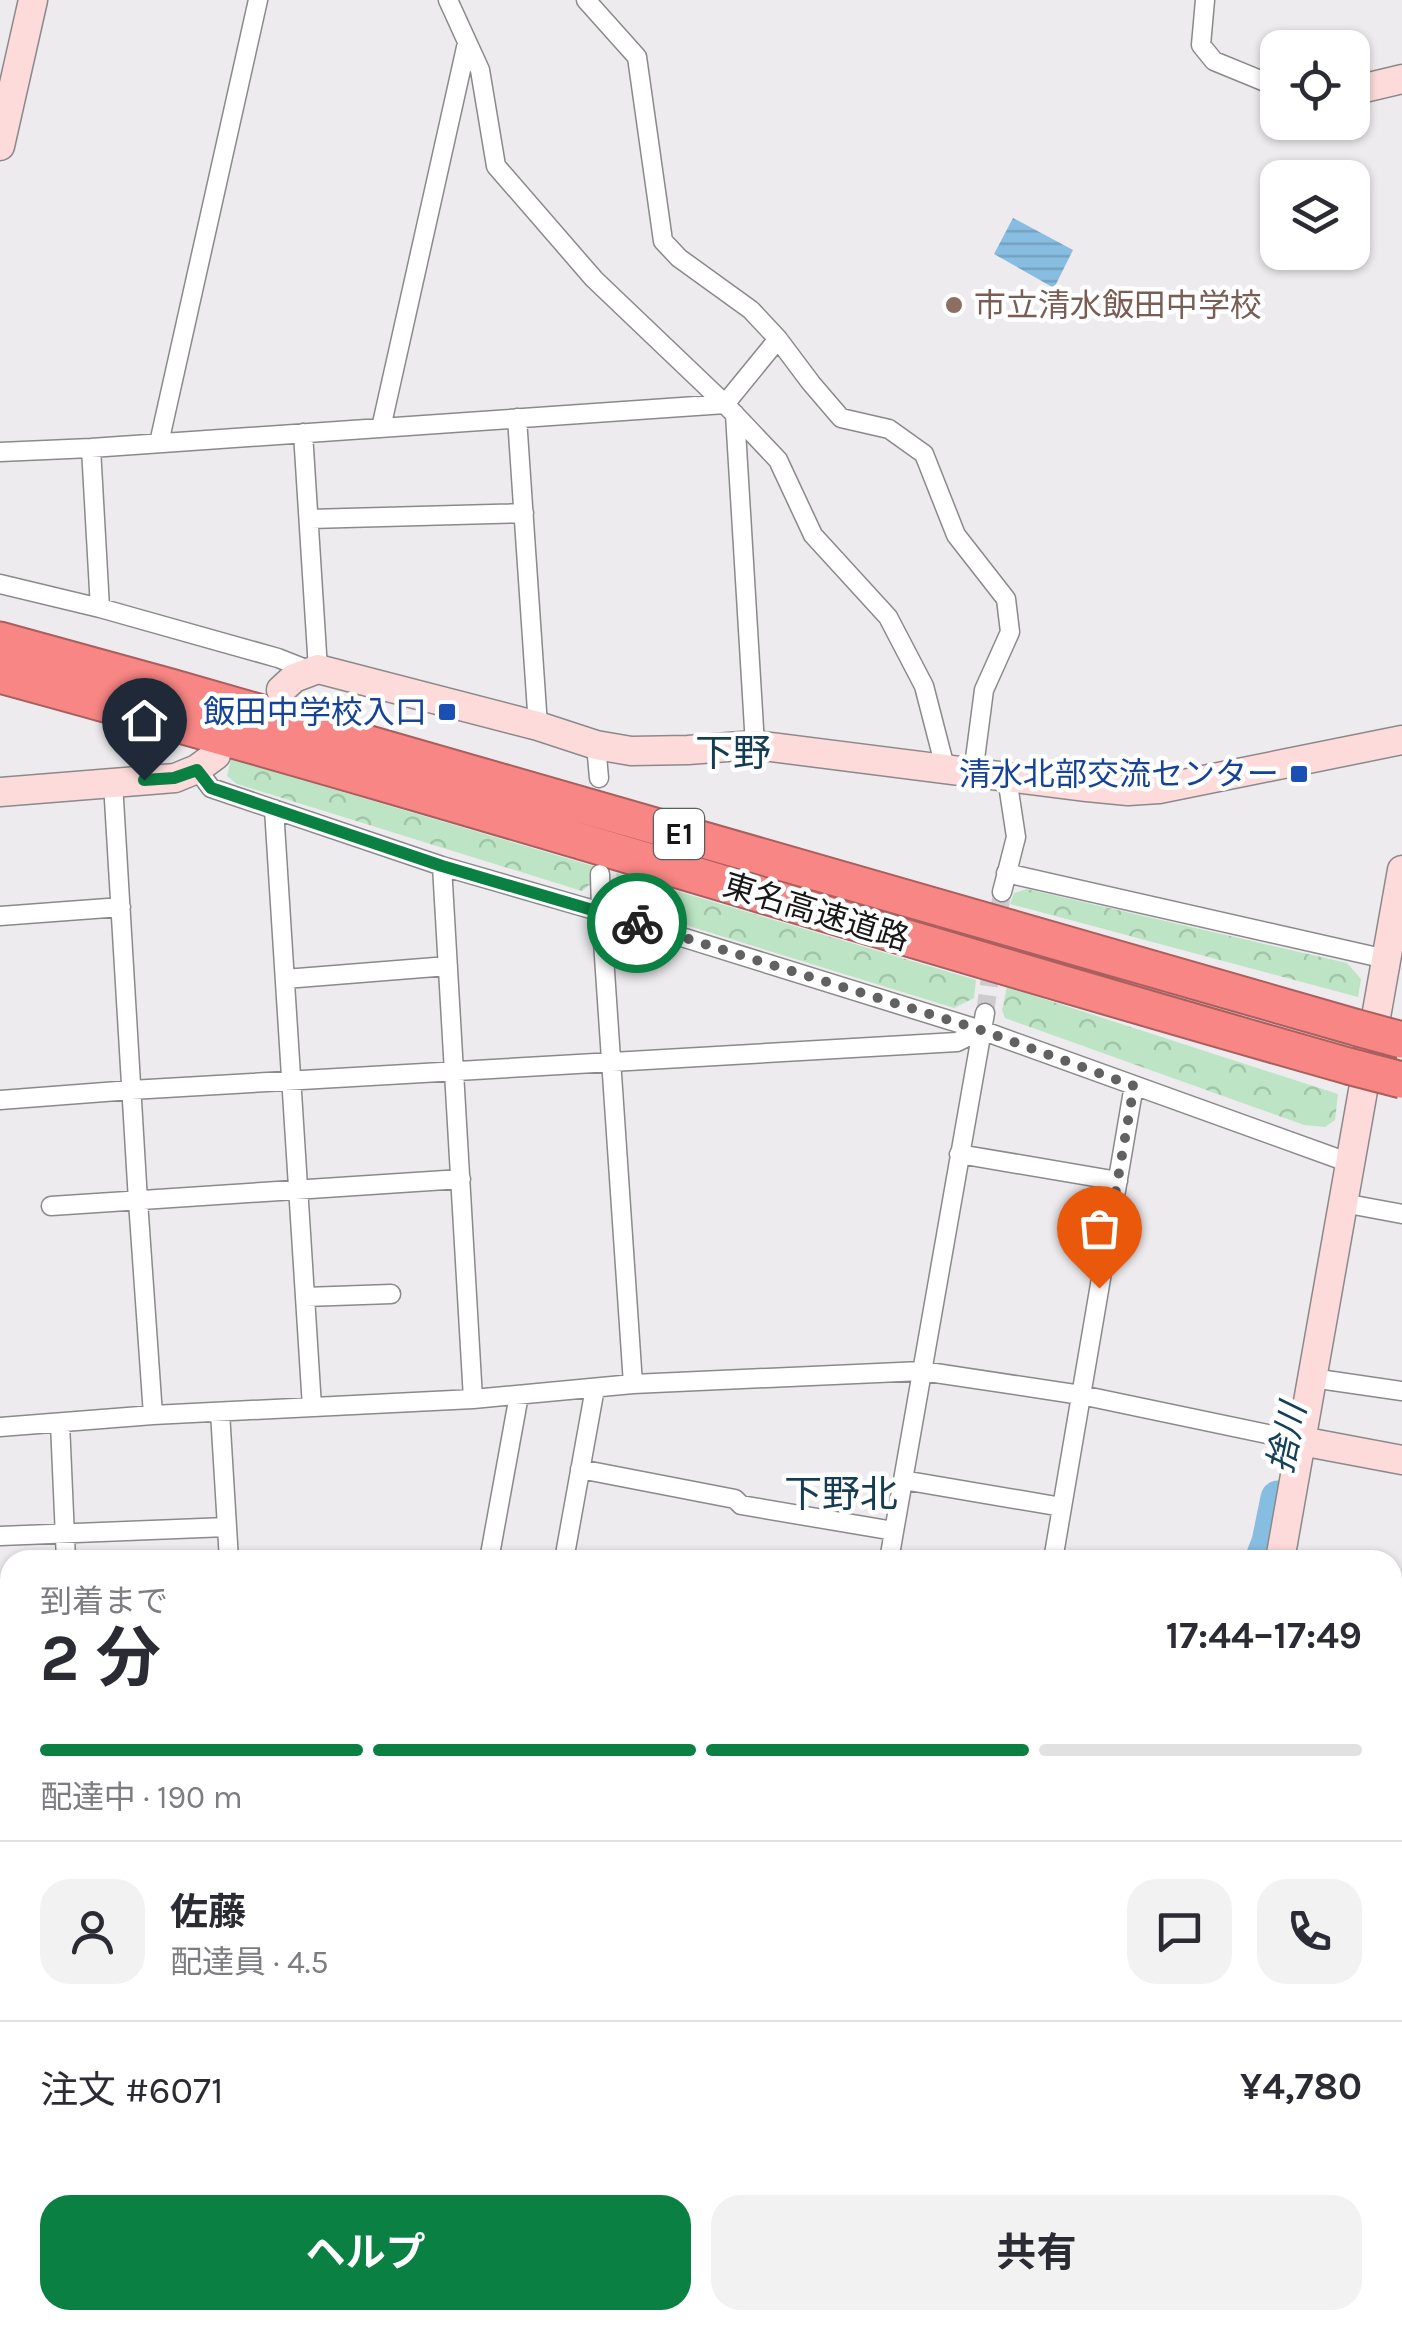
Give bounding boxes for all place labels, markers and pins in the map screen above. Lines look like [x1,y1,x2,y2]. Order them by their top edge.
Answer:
place label: 市立清水飯田中学校 [974,287,1262,324]
marker: 市立清水飯田中学校 [943,294,965,316]
pin [102,678,187,781]
place label: 飯田中学校入口 [203,694,427,731]
marker: 飯田中学校入口 [436,701,458,723]
place label: 清水北部交流センター [959,756,1279,793]
marker: 清水北部交流センター [1288,763,1310,785]
pin [1057,1186,1142,1289]

